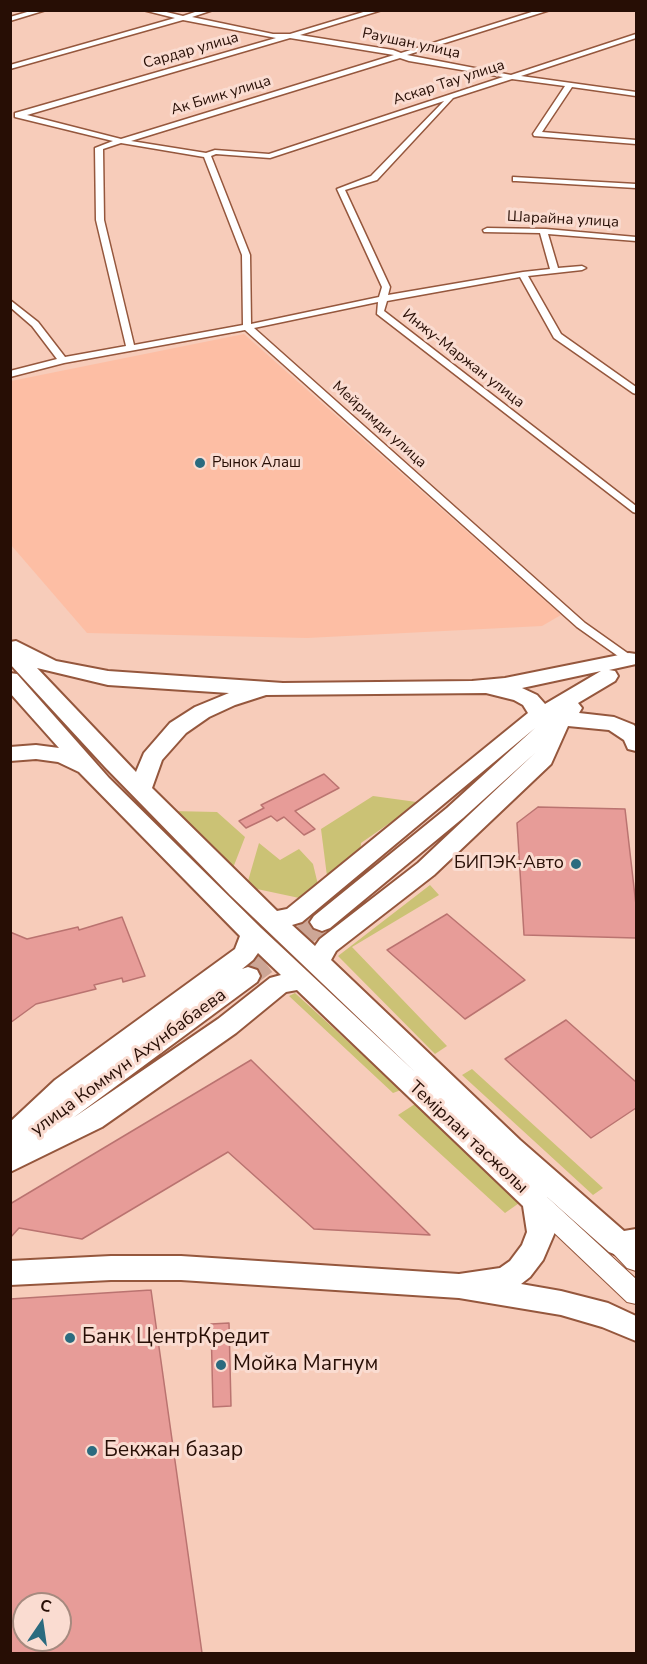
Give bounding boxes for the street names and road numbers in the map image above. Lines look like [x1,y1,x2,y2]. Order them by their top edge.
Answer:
street label: Раушан улица [360,25,462,63]
street label: Сардар улица [141,29,241,73]
street label: Аскар Тау улица [391,56,507,110]
street label: Ак Биик улица [169,72,273,120]
street label: Шарайна улица [507,208,619,232]
street label: Инжу-Маржан улица [398,306,528,412]
street label: Мейримди улица [328,378,430,472]
street label: улица Коммун Ахунбабаева [27,985,231,1141]
street label: Темірлан тасжолы [404,1077,532,1199]

